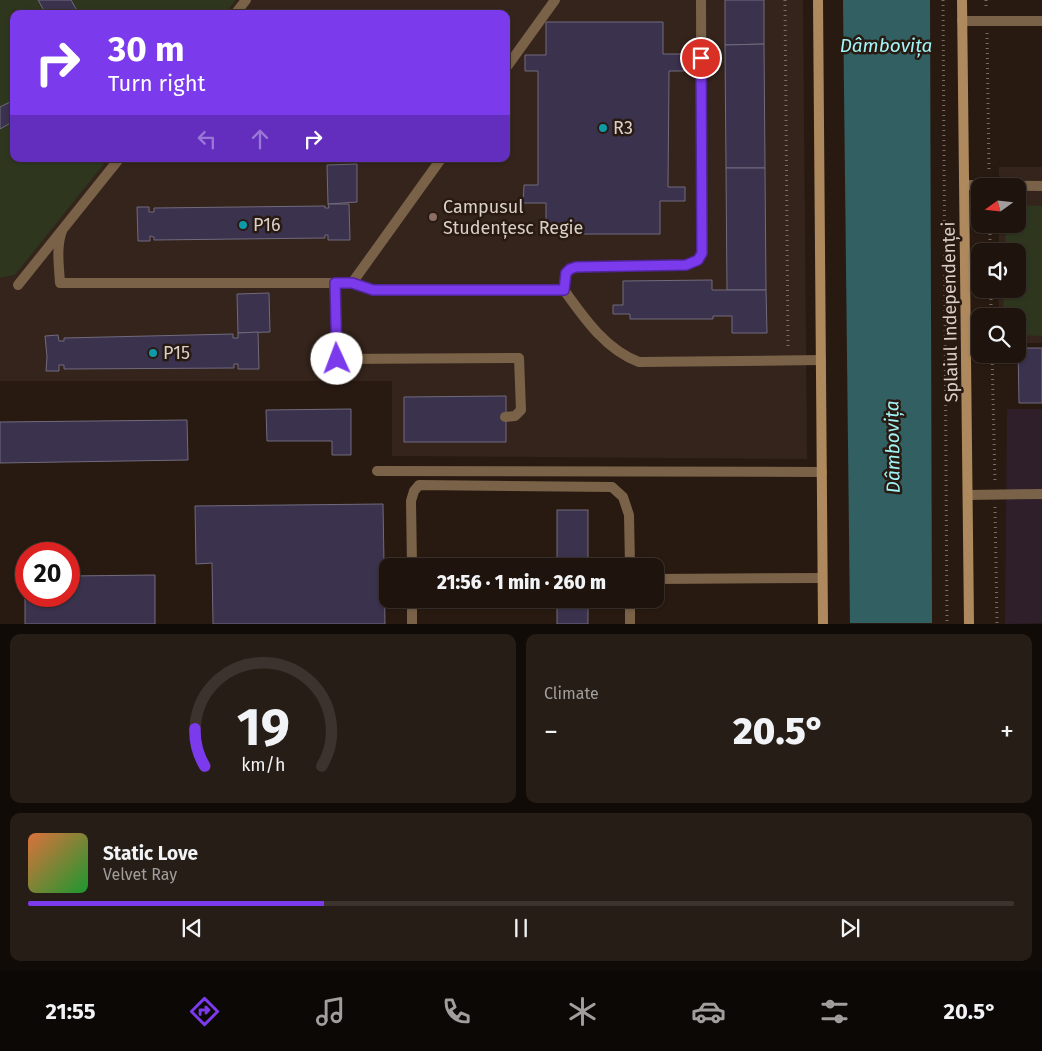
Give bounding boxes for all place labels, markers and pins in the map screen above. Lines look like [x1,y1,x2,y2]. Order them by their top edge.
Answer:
pin [680,37,722,79]
place label: R3 [613,117,633,139]
marker: R3 [597,122,609,134]
place label: Campusul Studențesc Regie [443,196,583,240]
marker: Campusul Studențesc Regie [427,211,439,223]
place label: P16 [253,214,281,236]
marker: P16 [237,219,249,231]
place label: P15 [163,342,190,364]
marker: P15 [147,347,159,359]

